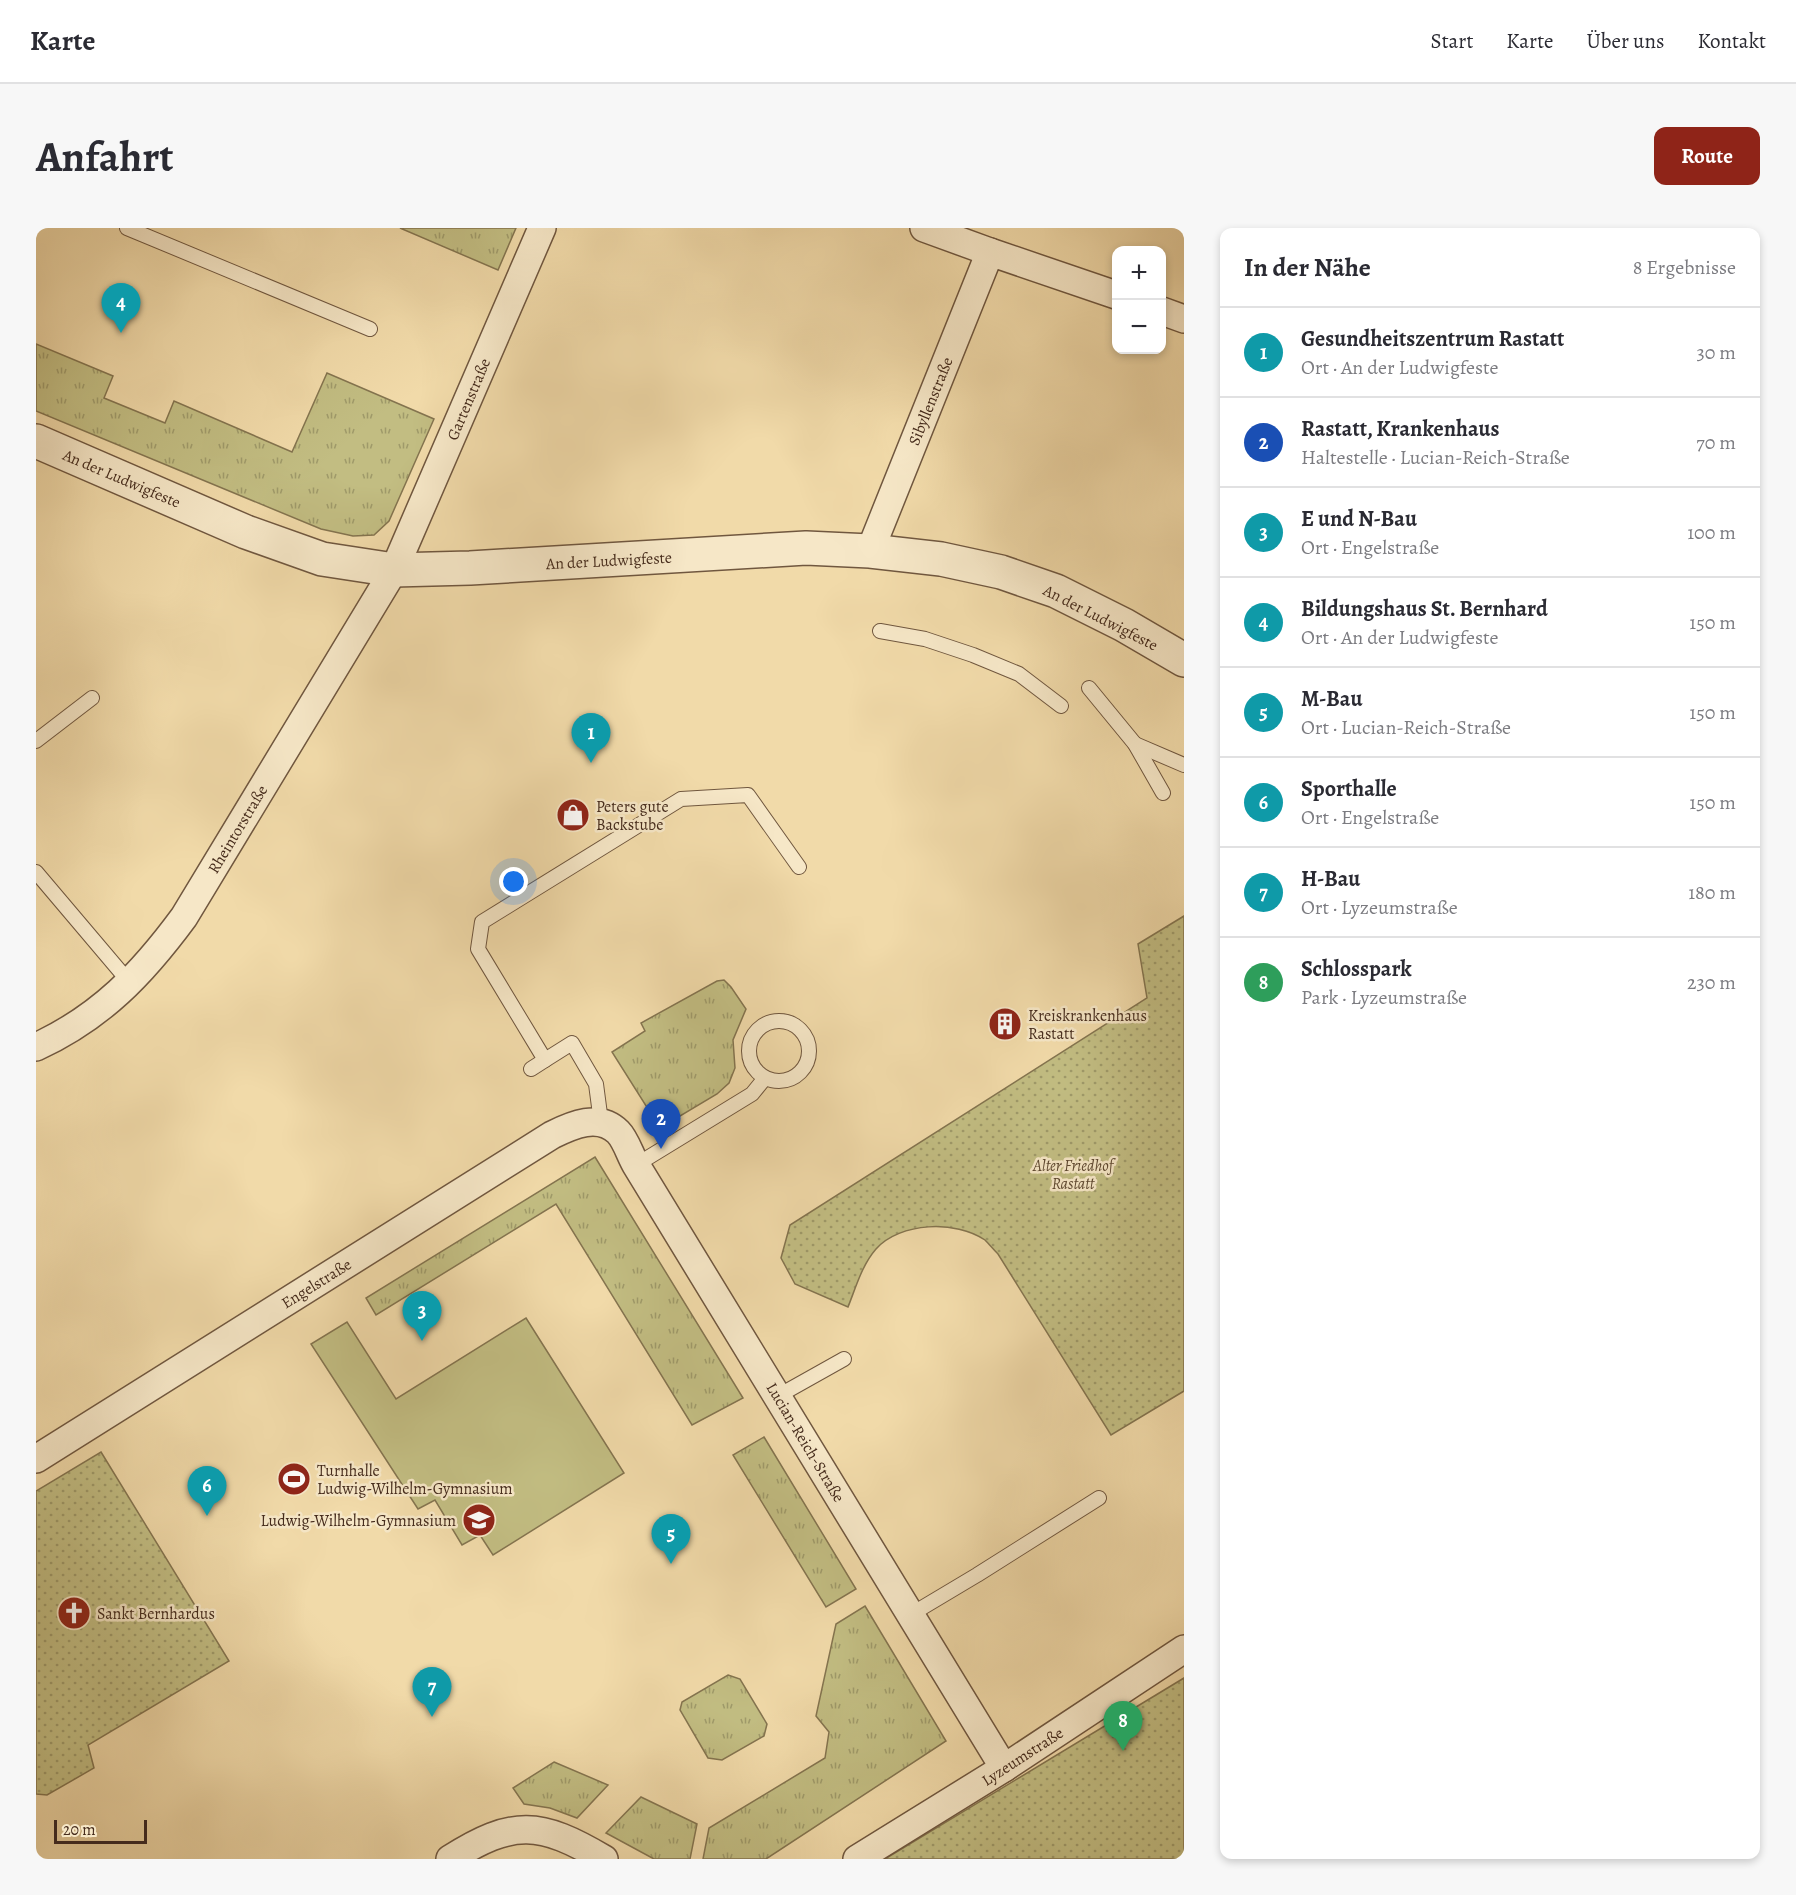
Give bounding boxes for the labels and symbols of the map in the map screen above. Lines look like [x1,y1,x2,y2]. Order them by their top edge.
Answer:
pin: 4 [102,284,140,333]
street label: Sibyllenstraße [903,354,959,449]
street label: Gartenstraße [442,355,496,444]
street label: An der Ludwigfeste [58,444,184,514]
street label: An der Ludwigfeste [545,547,673,575]
street label: An der Ludwigfeste [1038,579,1162,656]
pin: 1 [572,714,610,763]
street label: Rheintorstraße [203,781,273,878]
place label: Peters gute Backstube [596,796,669,836]
shop icon: Peters gute Backstube [555,797,591,833]
your location [499,867,528,896]
place label: Kreiskrankenhaus Rastatt [1028,1005,1147,1045]
building icon: Kreiskrankenhaus Rastatt [987,1006,1023,1042]
pin: 2 [642,1100,680,1149]
park label: Alter Friedhof Rastatt [1032,1155,1117,1195]
street label: Engelstraße [277,1254,356,1314]
pin: 3 [402,1292,442,1341]
street label: Lucian-Reich-Straße [761,1379,850,1507]
place label: Turnhalle Ludwig-Wilhelm-Gymnasium [317,1460,513,1500]
sports icon: Turnhalle Ludwig-Wilhelm-Gymnasium [276,1461,312,1497]
pin: 6 [188,1466,226,1516]
school or university icon: Ludwig-Wilhelm-Gymnasium [461,1502,497,1538]
place label: Ludwig-Wilhelm-Gymnasium [260,1510,456,1532]
pin: 5 [652,1514,690,1564]
church icon: Sankt Bernhardus [56,1595,92,1631]
place label: Sankt Bernhardus [97,1603,215,1625]
pin: 7 [412,1668,452,1717]
pin: 8 [1104,1702,1142,1751]
street label: Lyzeumstraße [977,1722,1068,1791]
scale bar [54,1817,147,1844]

